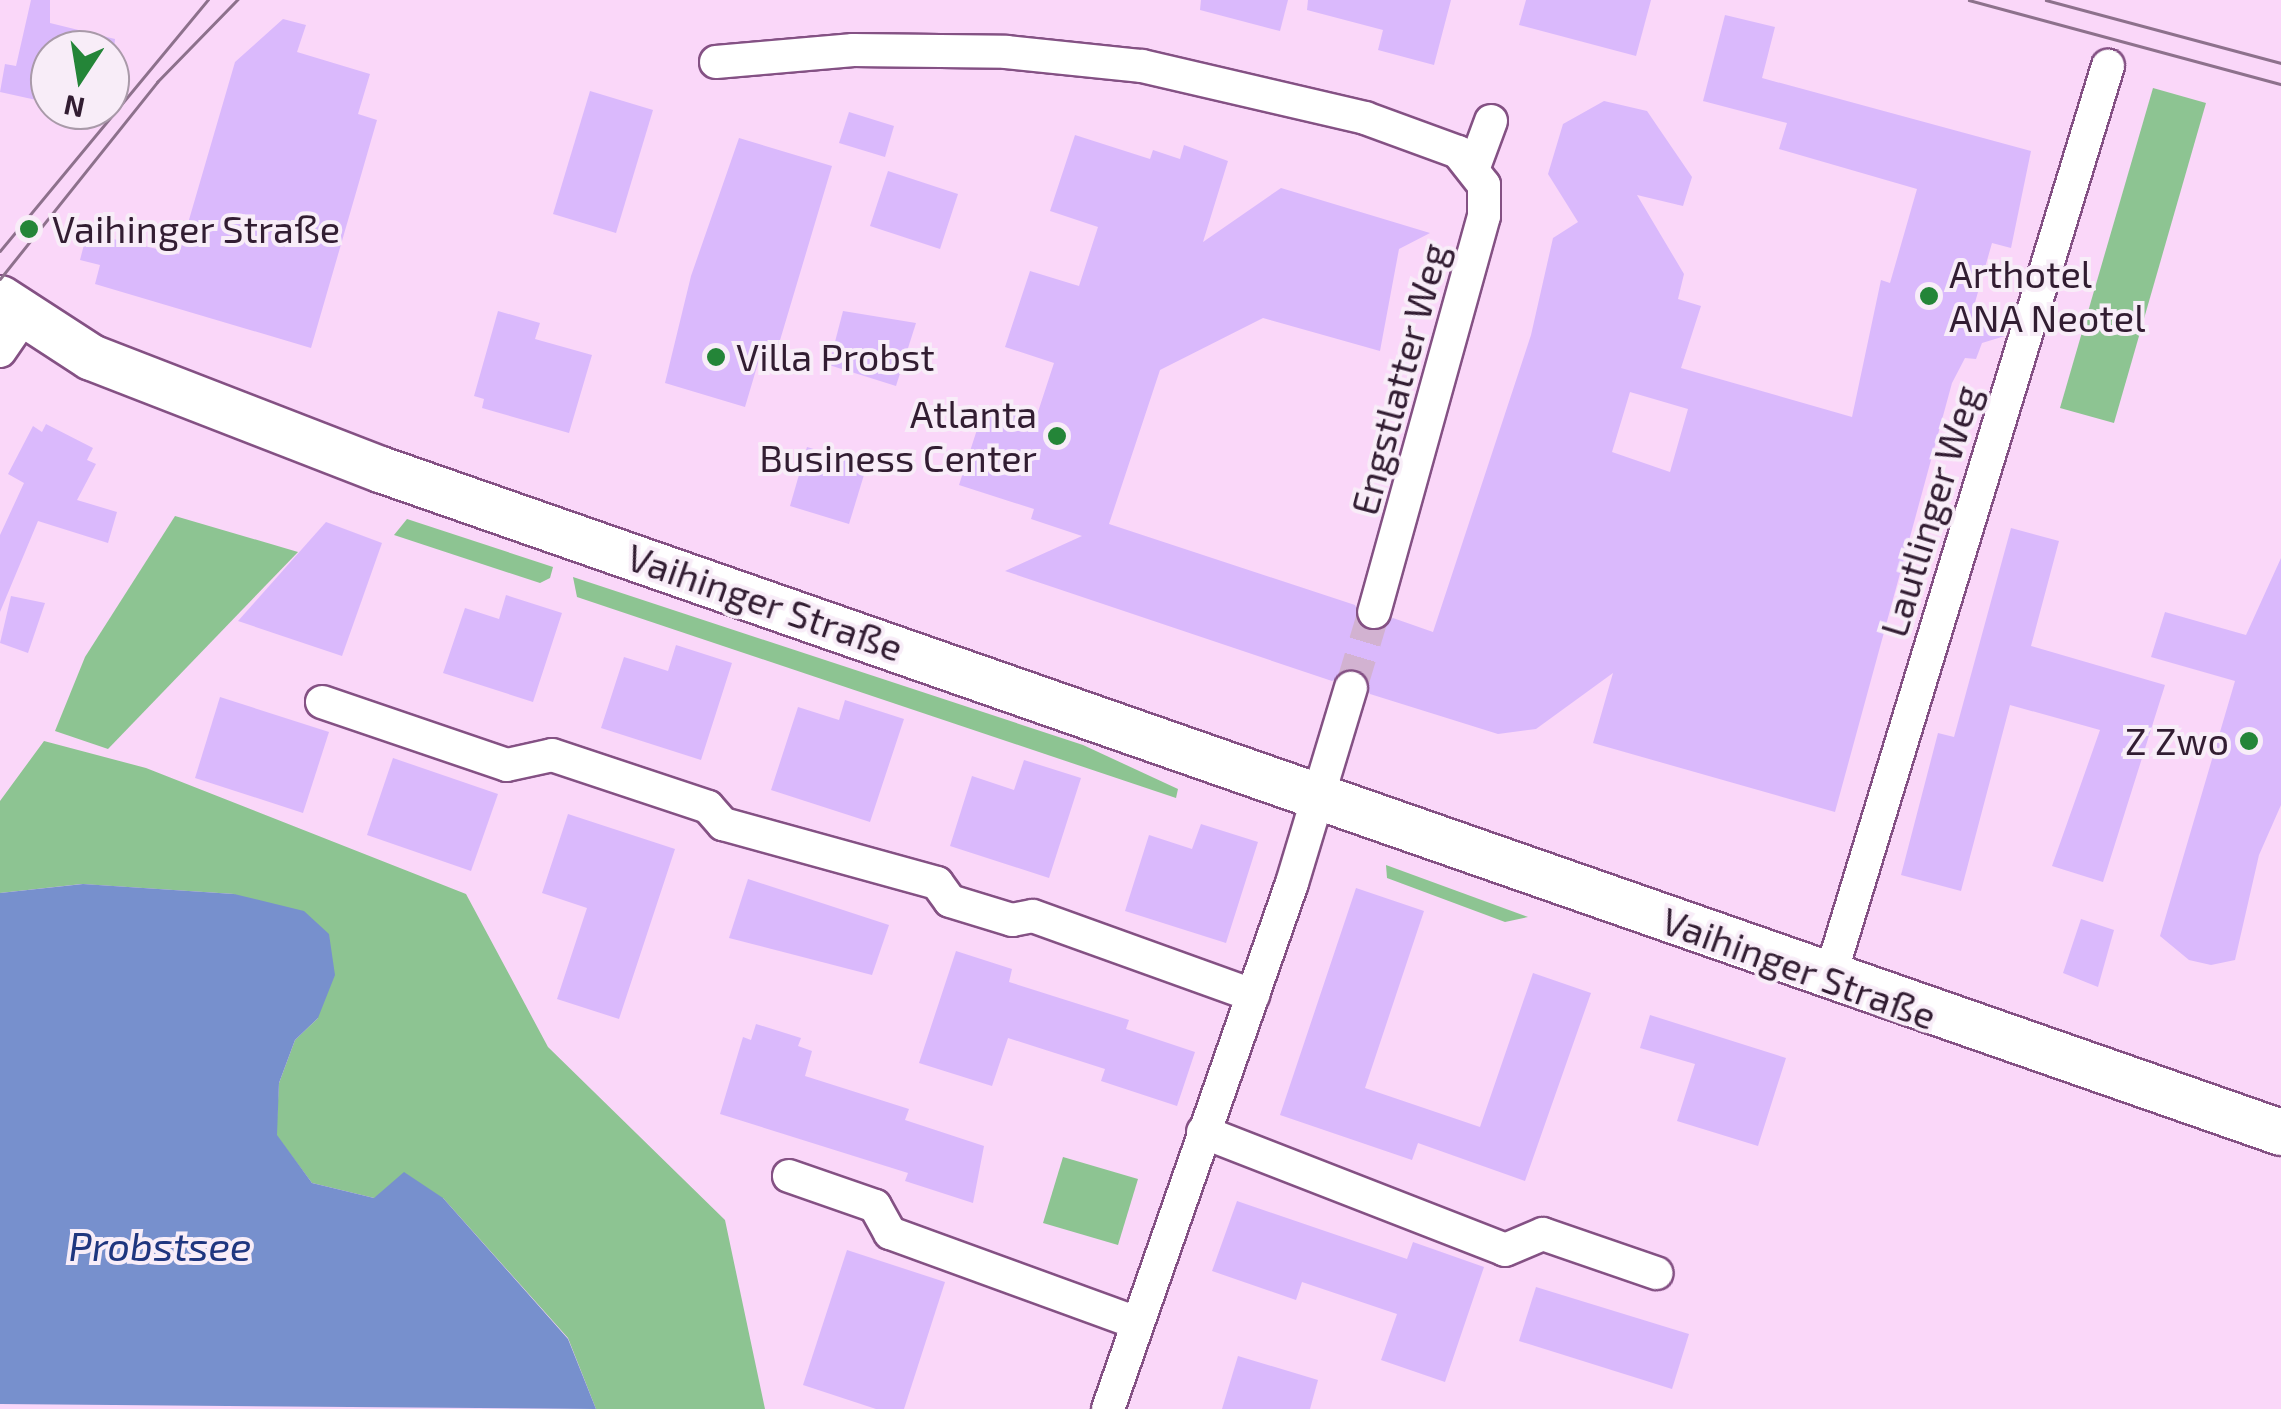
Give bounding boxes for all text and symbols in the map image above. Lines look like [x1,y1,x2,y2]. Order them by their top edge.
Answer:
north arrow [30,30,130,130]
text: N [61,89,88,126]
place label: Vaihinger Straße [52,206,341,252]
marker: Vaihinger Straße [16,216,42,242]
street label: Engstlatter Weg [1341,238,1457,520]
place label: Arthotel ANA Neotel [1949,251,2146,340]
marker: Arthotel ANA Neotel [1918,285,1940,307]
place label: Villa Probst [736,334,935,380]
marker: Villa Probst [705,346,727,368]
street label: Lautlinger Weg [1870,379,1990,643]
place label: Atlanta Business Center [759,391,1037,480]
marker: Atlanta Business Center [1046,425,1068,447]
street label: Vaihinger Straße [621,533,909,671]
place label: Z Zwo [2125,718,2229,764]
marker: Z Zwo [2238,730,2260,752]
street label: Vaihinger Straße [1655,897,1943,1039]
water label: Probstsee [68,1221,252,1269]

